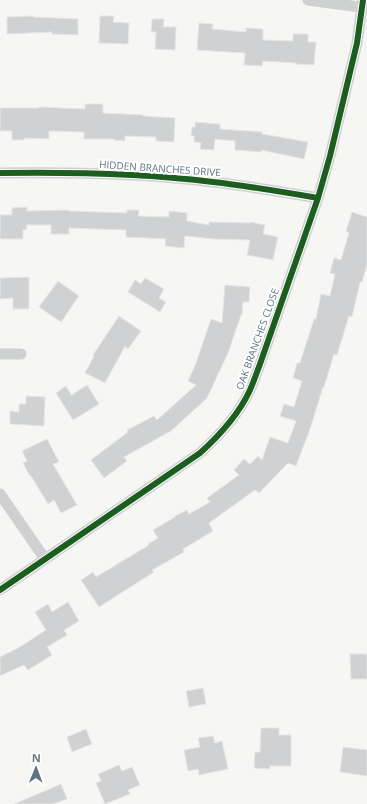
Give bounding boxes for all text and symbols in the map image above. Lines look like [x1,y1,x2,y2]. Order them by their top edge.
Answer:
street label: HIDDEN BRANCHES DRIVE [99,157,221,179]
street label: OAK BRANCHES CLOSE [232,286,282,392]
north arrow [16,748,56,788]
text: N [32,750,41,765]

